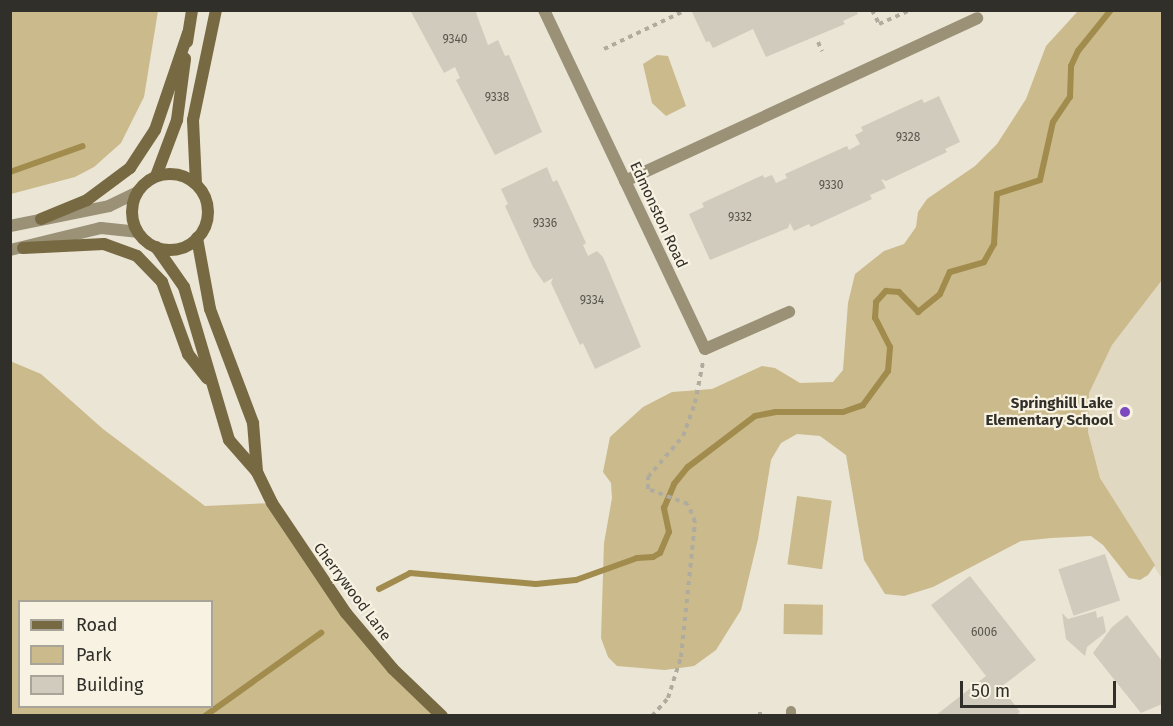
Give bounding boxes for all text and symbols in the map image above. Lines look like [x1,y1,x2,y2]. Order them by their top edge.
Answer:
house number: 9340 [442,33,468,47]
house number: 9338 [485,91,509,105]
house number: 9328 [896,131,920,145]
street label: Edmonston Road [625,159,691,271]
house number: 9330 [819,179,843,193]
house number: 9332 [728,211,752,225]
house number: 9336 [533,217,557,231]
house number: 9334 [580,294,604,308]
place label: Springhill Lake Elementary School [985,394,1113,429]
marker: Springhill Lake Elementary School [1118,405,1132,419]
street label: Cherrywood Lane [309,540,395,644]
legend [18,600,213,708]
text: Road [76,614,118,636]
house number: 6006 [971,626,997,640]
text: Park [76,644,111,666]
scale bar [963,669,1119,707]
text: Building [76,674,143,696]
text: 50 m [971,680,1010,702]

